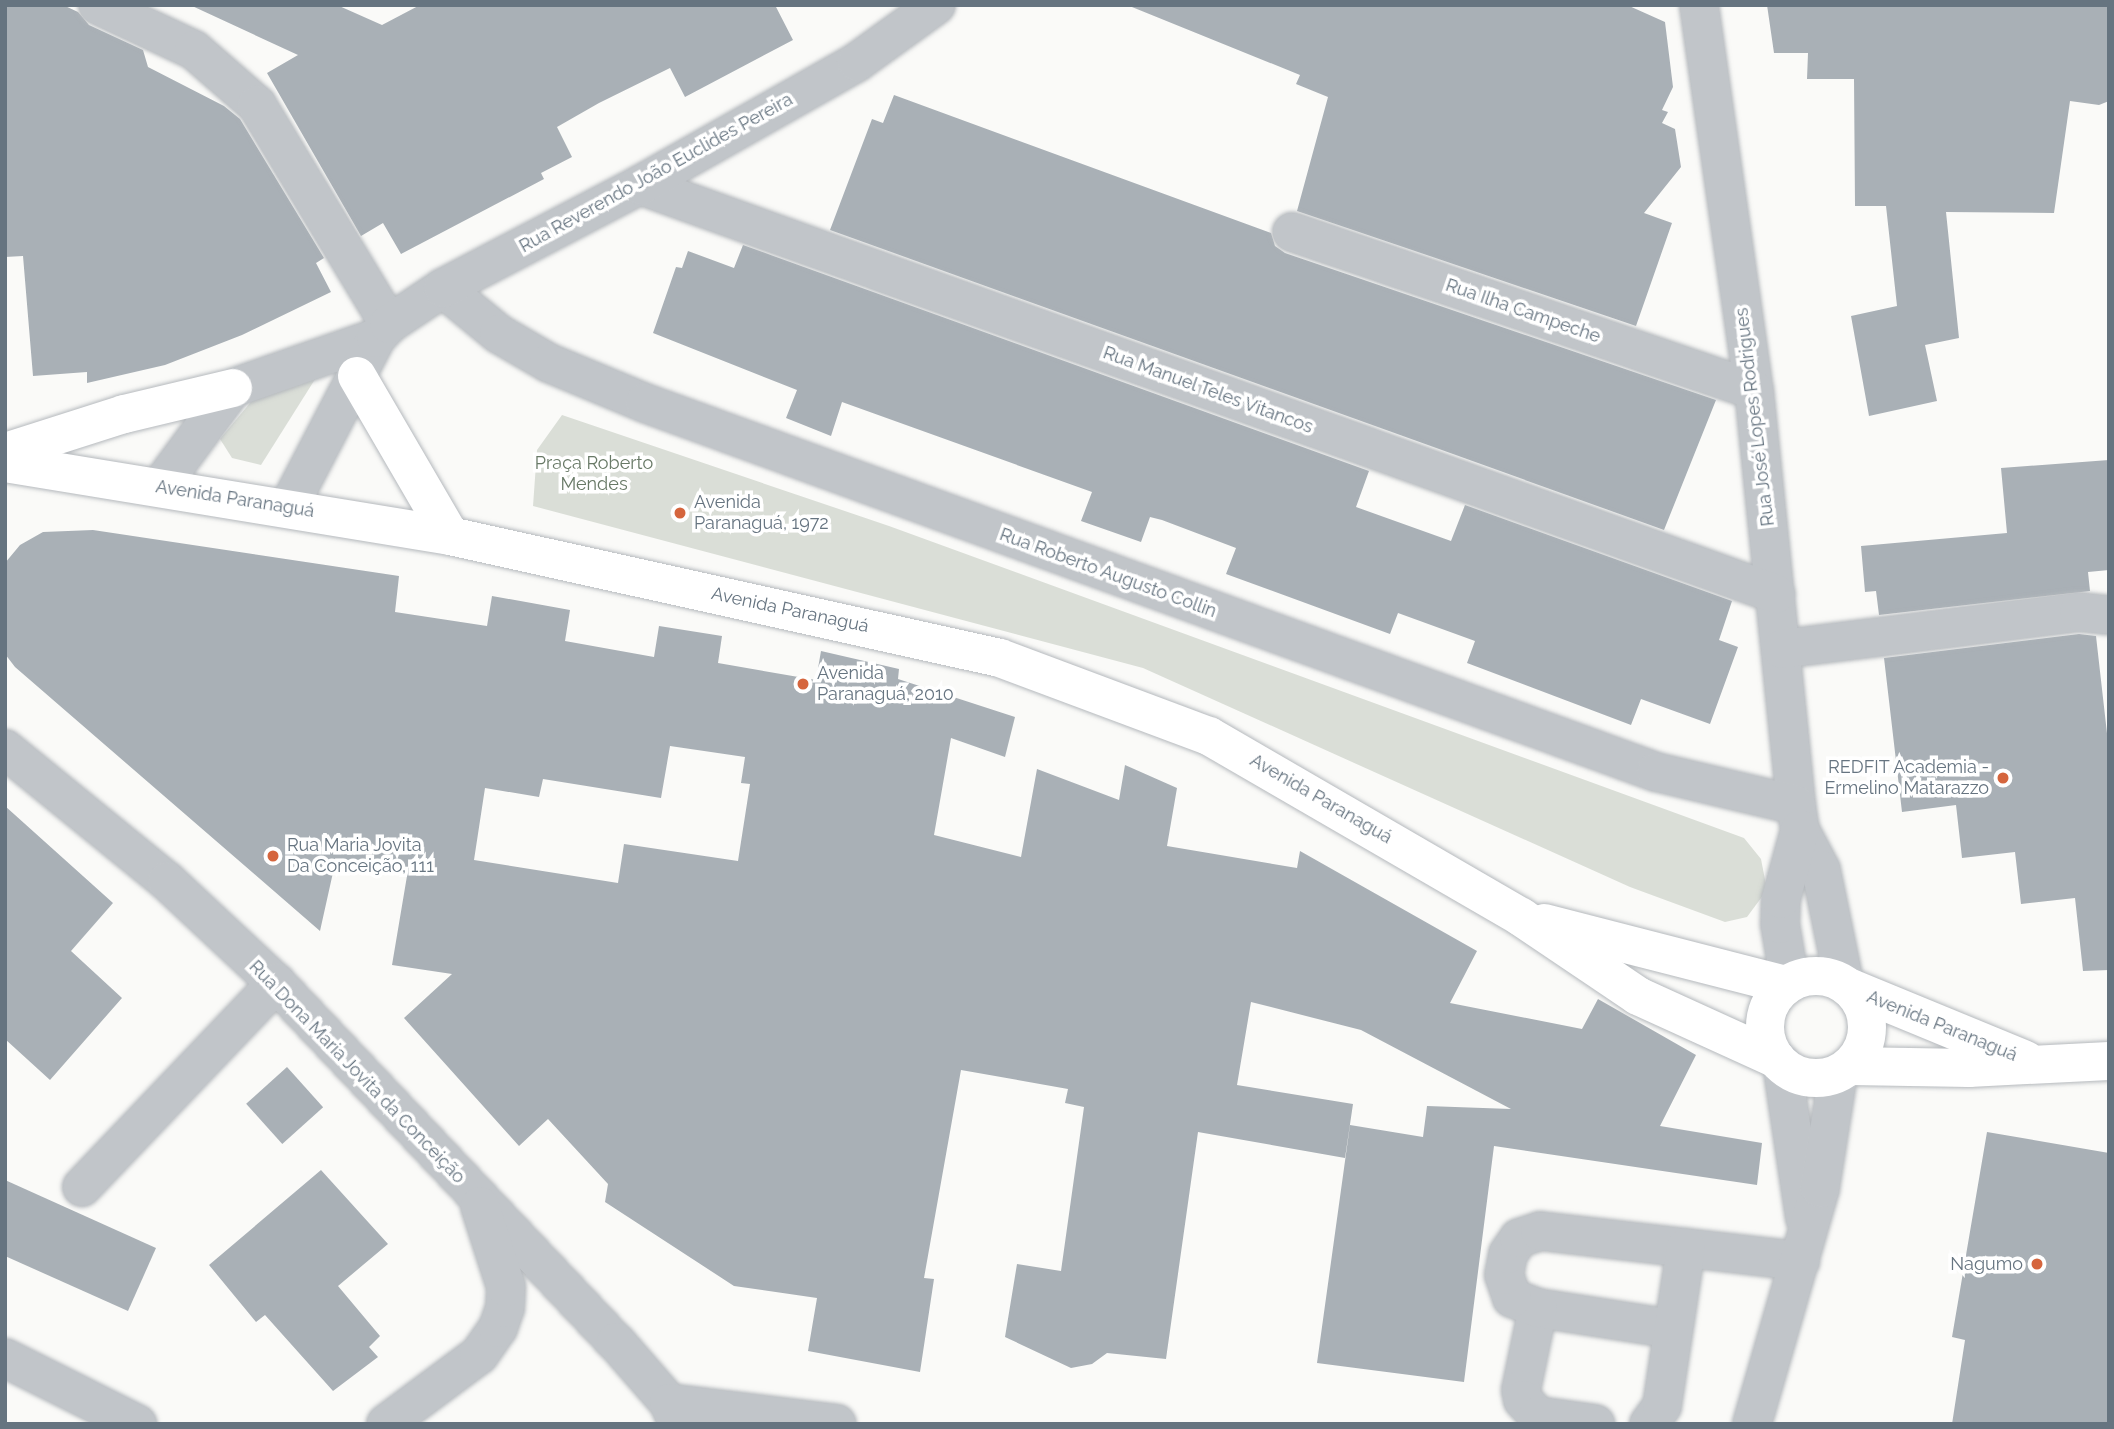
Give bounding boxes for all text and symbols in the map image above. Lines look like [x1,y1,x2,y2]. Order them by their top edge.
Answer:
street label: Rua Reverendo João Euclides Pereira [515,89,797,257]
street label: Rua Ilha Campeche [1443,274,1603,348]
street label: Rua José Lopes Rodrigues [1731,306,1779,528]
street label: Rua Manuel Teles Vitancos [1099,342,1317,438]
park label: Praça Roberto Mendes [535,453,653,496]
street label: Avenida Paranaguá [154,476,316,522]
place label: Avenida Paranaguá, 1972 [694,492,829,534]
marker: Avenida Paranaguá, 1972 [672,505,688,521]
street label: Rua Roberto Augusto Collin [996,524,1220,622]
street label: Avenida Paranaguá [709,583,871,637]
place label: Avenida Paranaguá, 2010 [817,663,954,706]
marker: Avenida Paranaguá, 2010 [795,676,811,692]
street label: Avenida Paranaguá [1246,750,1396,848]
place label: REDFIT Academia - Ermelino Matarazzo [1825,757,1989,800]
marker: REDFIT Academia - Ermelino Matarazzo [1995,770,2011,786]
place label: Rua Maria Jovita Da Conceição, 111 [287,835,434,878]
marker: Rua Maria Jovita Da Conceição, 111 [265,848,281,864]
street label: Rua Dona Maria Jovita da Conceição [244,956,470,1188]
street label: Avenida Paranaguá [1864,986,2020,1066]
place label: Nagumo [1950,1253,2023,1275]
marker: Nagumo [2029,1256,2045,1272]

